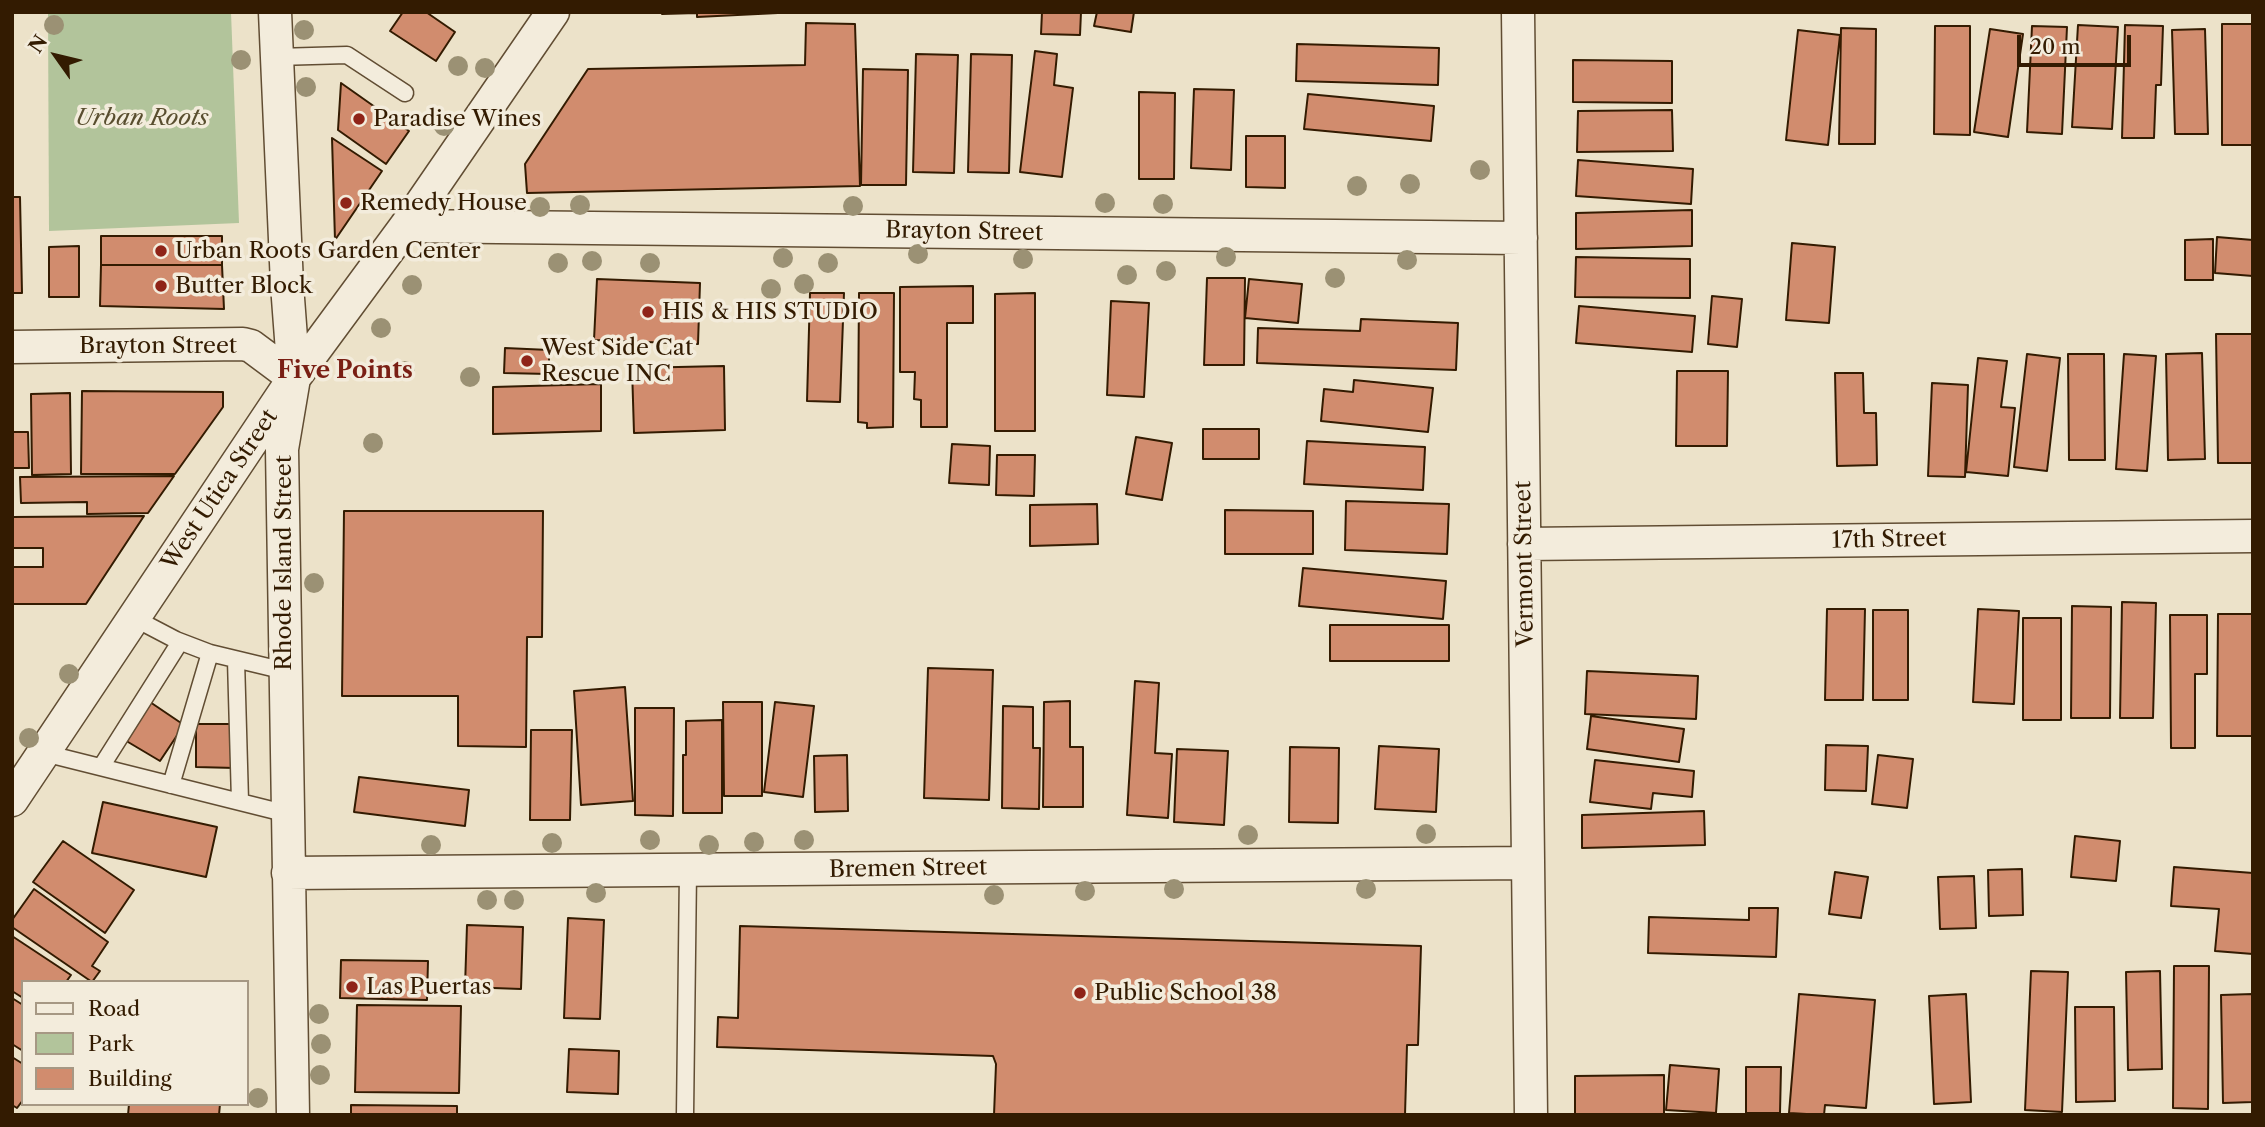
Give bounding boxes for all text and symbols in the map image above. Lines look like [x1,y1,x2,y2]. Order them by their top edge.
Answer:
north arrow [21,21,91,91]
scale bar [2020,21,2134,65]
text: N [24,31,52,57]
text: 20 m [2030,34,2081,59]
park label: Urban Roots [75,104,209,132]
place label: Paradise Wines [373,105,541,133]
marker: Paradise Wines [351,111,367,127]
place label: Remedy House [360,189,527,217]
marker: Remedy House [338,195,354,211]
street label: Brayton Street [885,217,1043,247]
place label: Urban Roots Garden Center [175,237,481,265]
marker: Urban Roots Garden Center [153,243,169,259]
place label: Butter Block [175,272,312,300]
marker: Butter Block [153,278,169,294]
place label: HIS & HIS STUDIO [662,298,878,326]
marker: HIS & HIS STUDIO [640,304,656,320]
street label: Brayton Street [79,332,237,360]
place label: West Side Cat Rescue INC [541,334,693,388]
marker: West Side Cat Rescue INC [519,353,535,369]
district label: Five Points [277,357,413,385]
street label: West Utica Street [156,404,284,576]
street label: Rhode Island Street [270,455,298,671]
street label: Vermont Street [1510,481,1540,647]
street label: 17th Street [1831,525,1947,555]
street label: Bremen Street [829,854,987,884]
place label: Las Puertas [366,973,492,1001]
marker: Las Puertas [344,979,360,995]
place label: Public School 38 [1094,979,1277,1007]
legend [21,980,248,1106]
marker: Public School 38 [1072,985,1088,1001]
text: Road [88,996,140,1021]
text: Park [88,1031,134,1056]
text: Building [88,1066,172,1091]

